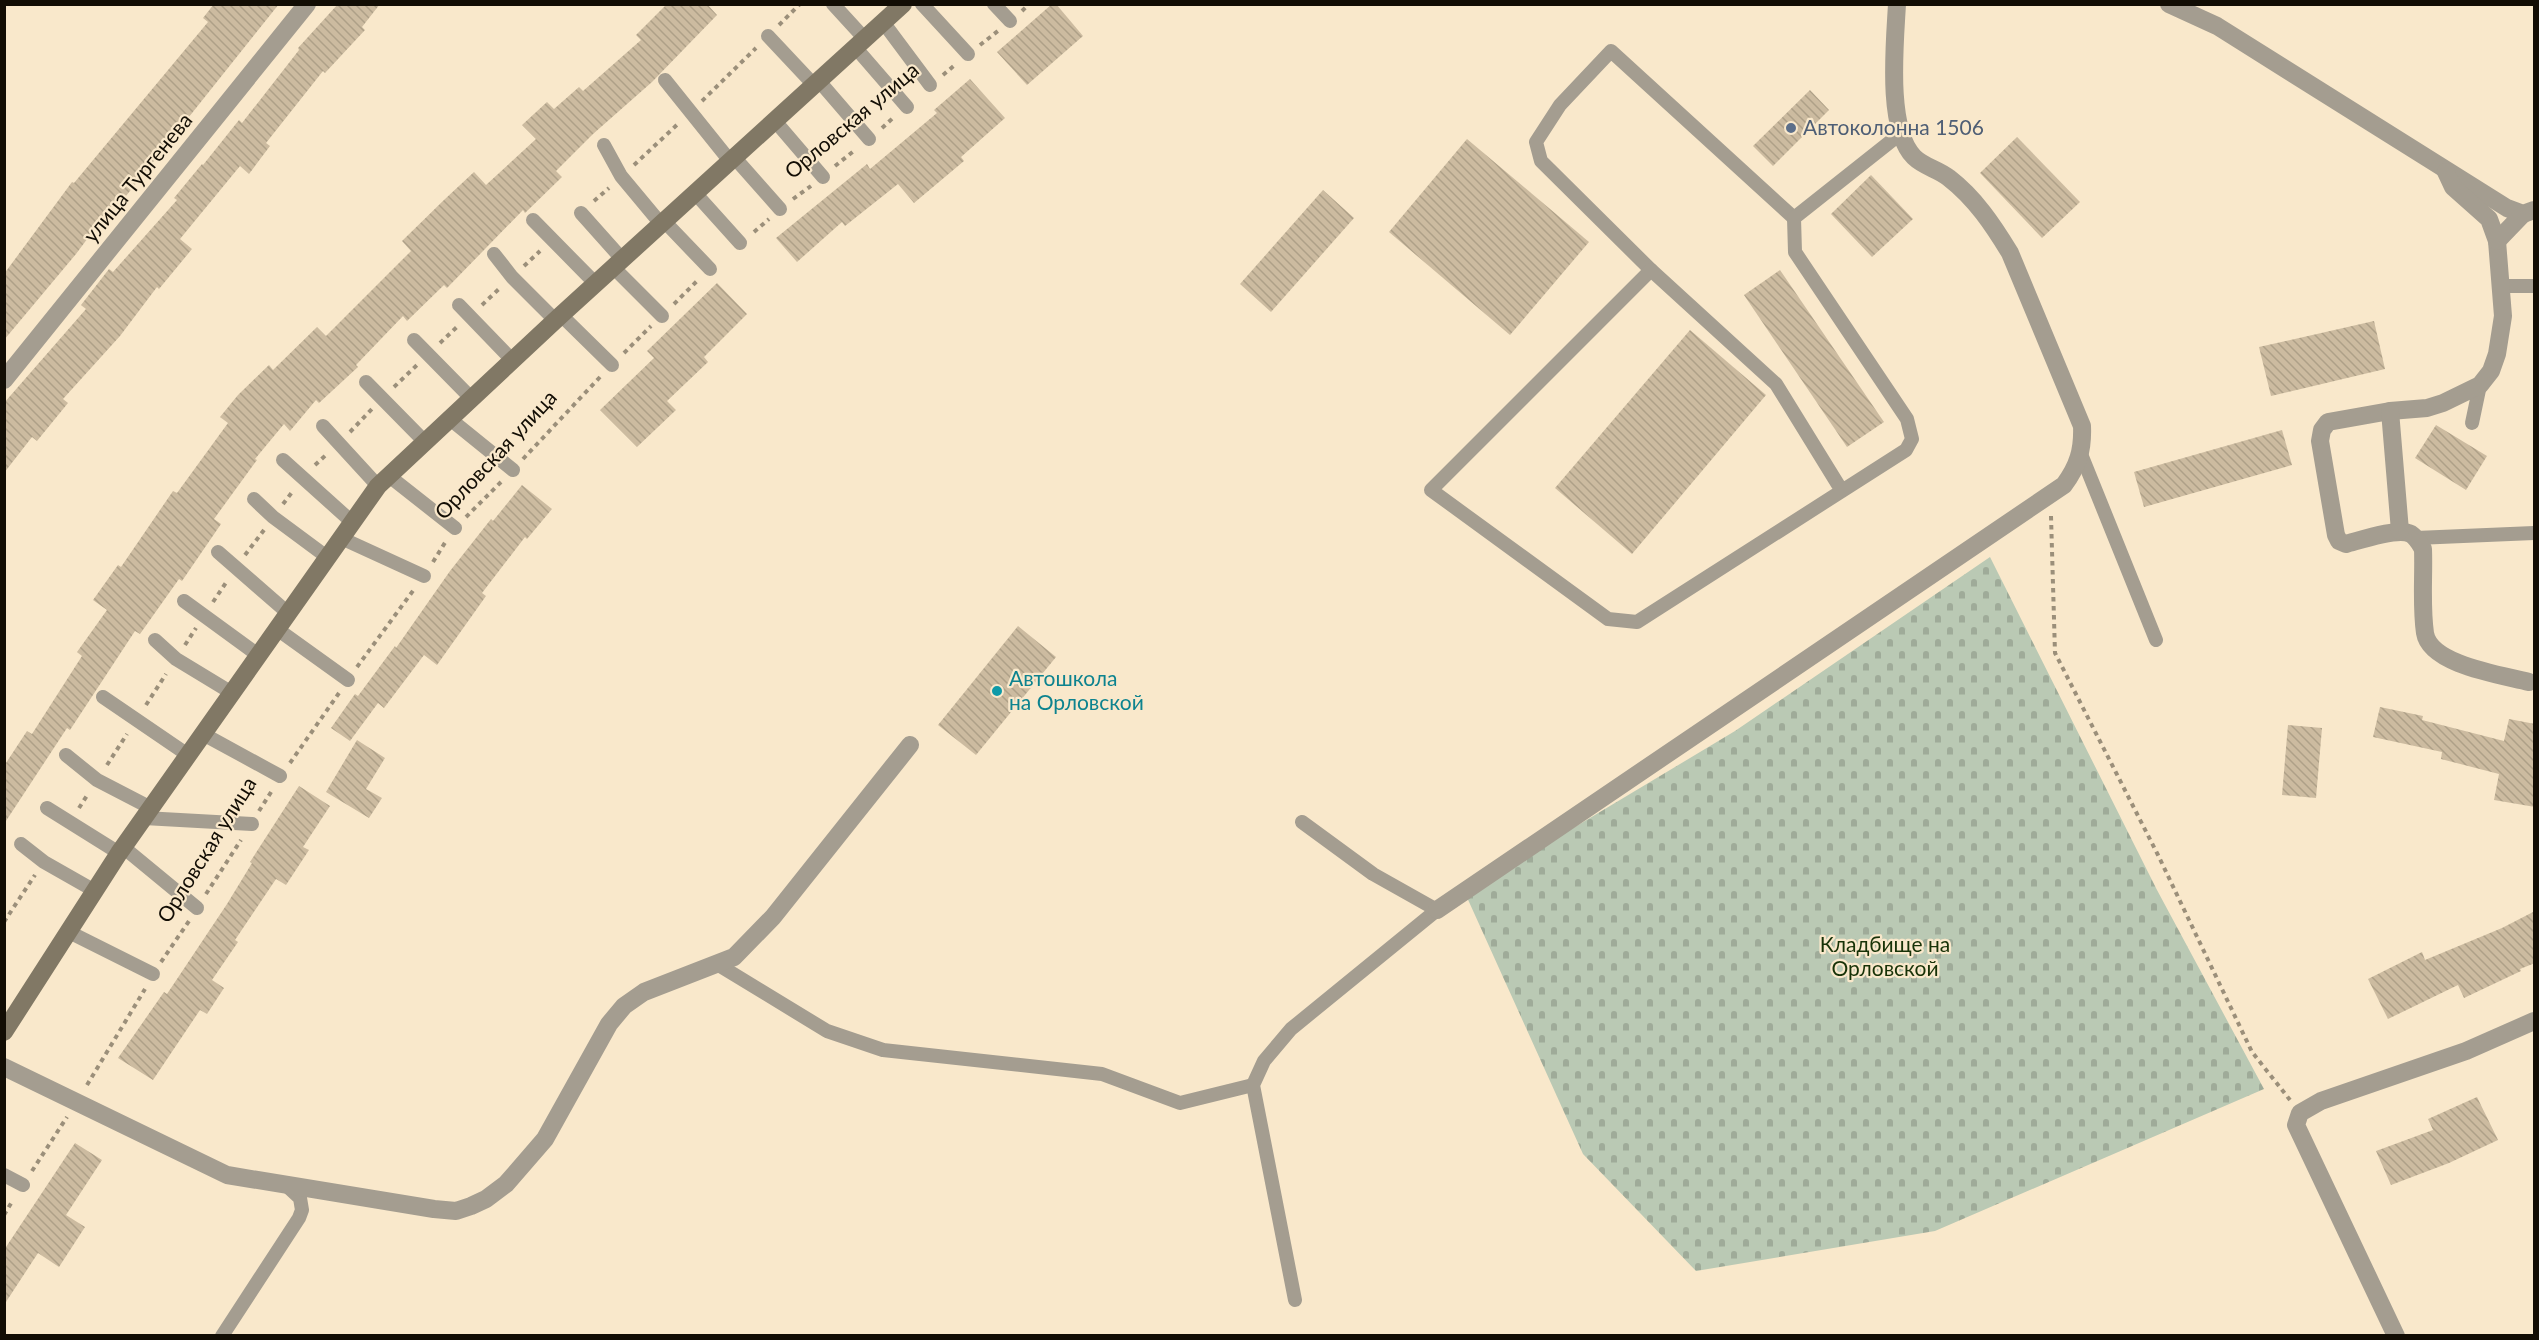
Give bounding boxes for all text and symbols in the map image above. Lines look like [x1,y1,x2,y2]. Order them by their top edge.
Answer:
street label: Орловская улица [779,57,923,183]
street label: улица Тургенева [77,107,197,247]
place label: Автоколонна 1506 [1803,114,1984,139]
marker: Автоколонна 1506 [1784,121,1798,135]
street label: Орловская улица [429,384,561,524]
place label: Автошкола на Орловской [1009,665,1144,714]
marker: Автошкола на Орловской [990,684,1004,698]
street label: Орловская улица [151,772,261,927]
park label: Кладбище на Орловской [1820,931,1950,980]

